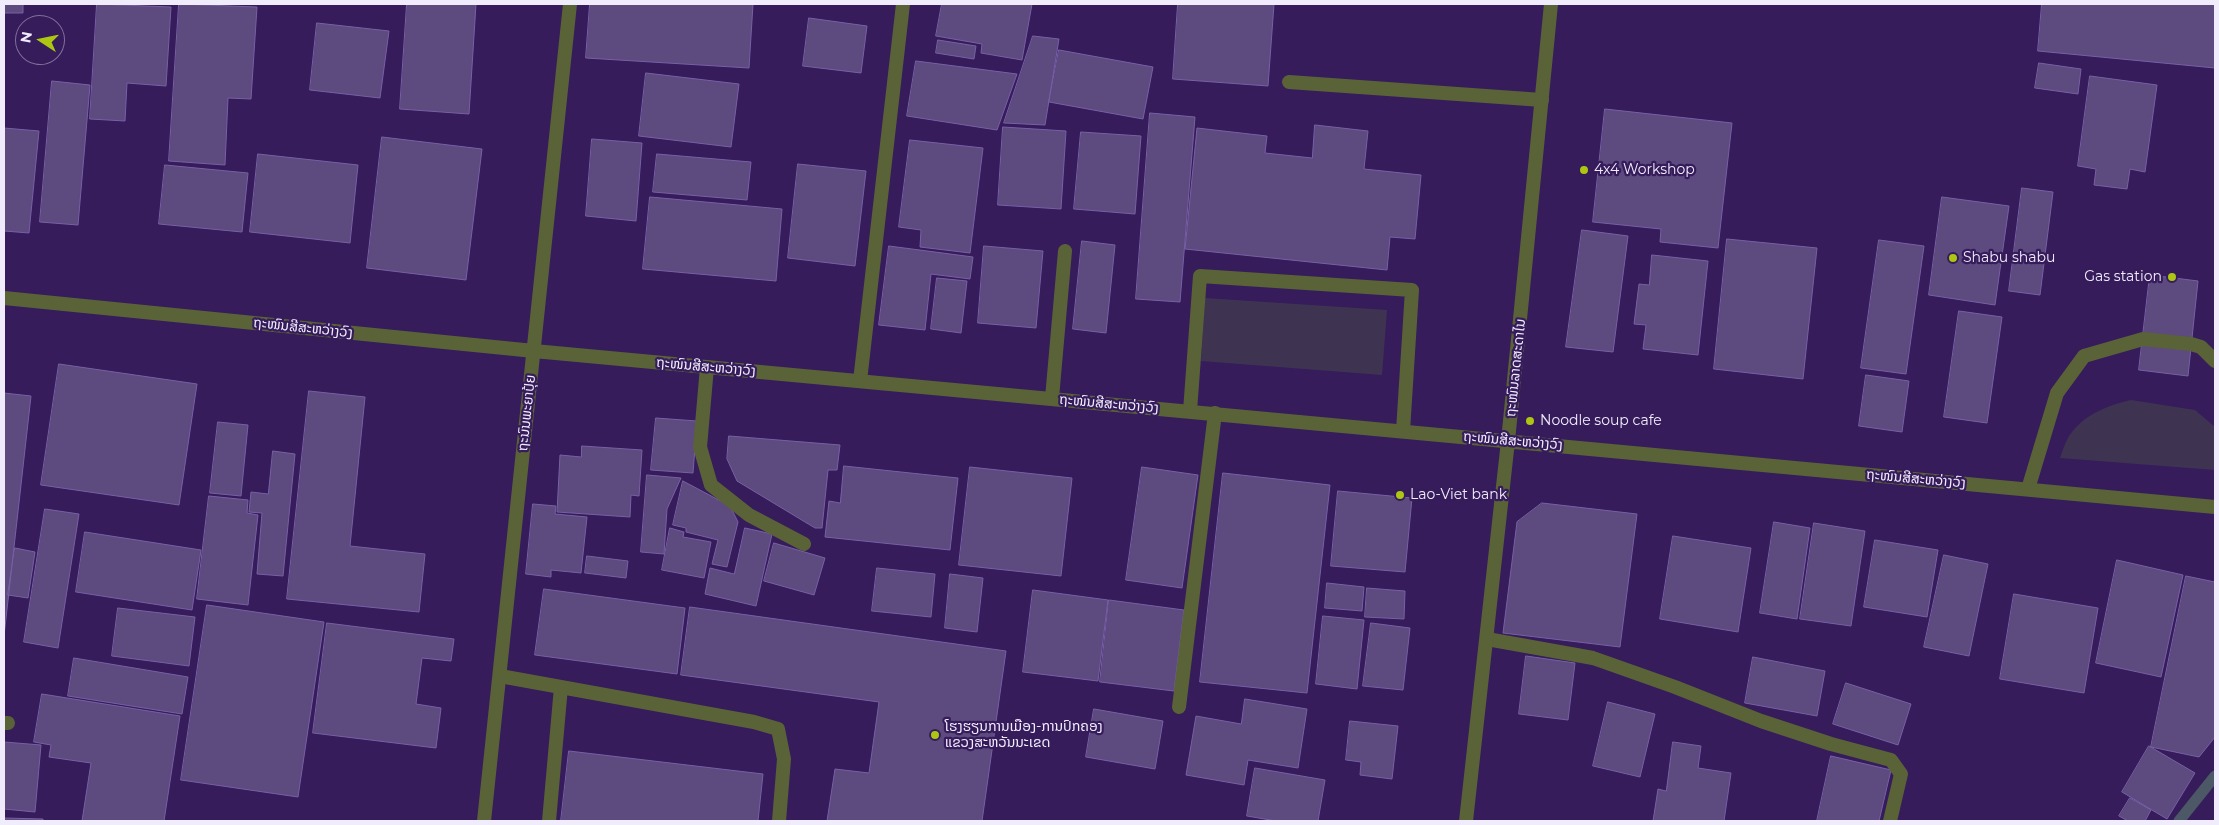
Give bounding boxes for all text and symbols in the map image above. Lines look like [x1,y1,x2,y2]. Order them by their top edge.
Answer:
north arrow [15,15,65,65]
text: N [16,30,36,45]
place label: 4x4 Workshop [1594,162,1695,178]
marker: 4x4 Workshop [1578,164,1590,176]
place label: Shabu shabu [1963,250,2055,266]
marker: Shabu shabu [1947,252,1959,264]
place label: Gas station [2084,269,2162,285]
marker: Gas station [2166,271,2178,283]
street label: ຖະໜົນສີສະຫວ່າງວົງ [252,314,354,342]
street label: ຖະໜົນລາດສະດາໄນ [1502,318,1530,418]
street label: ຖະໜົນສີສະຫວ່າງວົງ [655,354,757,380]
street label: ຖະນົນພະຍາປຸ້ຍ [515,374,539,452]
street label: ຖະໜົນສີສະຫວ່າງວົງ [1058,391,1160,417]
place label: Noodle soup cafe [1540,413,1662,429]
marker: Noodle soup cafe [1524,415,1536,427]
street label: ຖະໜົນສີສະຫວ່າງວົງ [1462,428,1564,454]
street label: ຖະໜົນສີສະຫວ່າງວົງ [1865,466,1967,492]
place label: Lao-Viet bank [1410,487,1507,503]
marker: Lao-Viet bank [1394,489,1406,501]
place label: ໂຮງຮຽນການເມືອງ-ການປົກຄອງ ແຂວງສະຫວັນນະເຂດ [945,719,1103,752]
marker: ໂຮງຮຽນການເມືອງ-ການປົກຄອງ ແຂວງສະຫວັນນະເຂດ [929,729,941,741]

